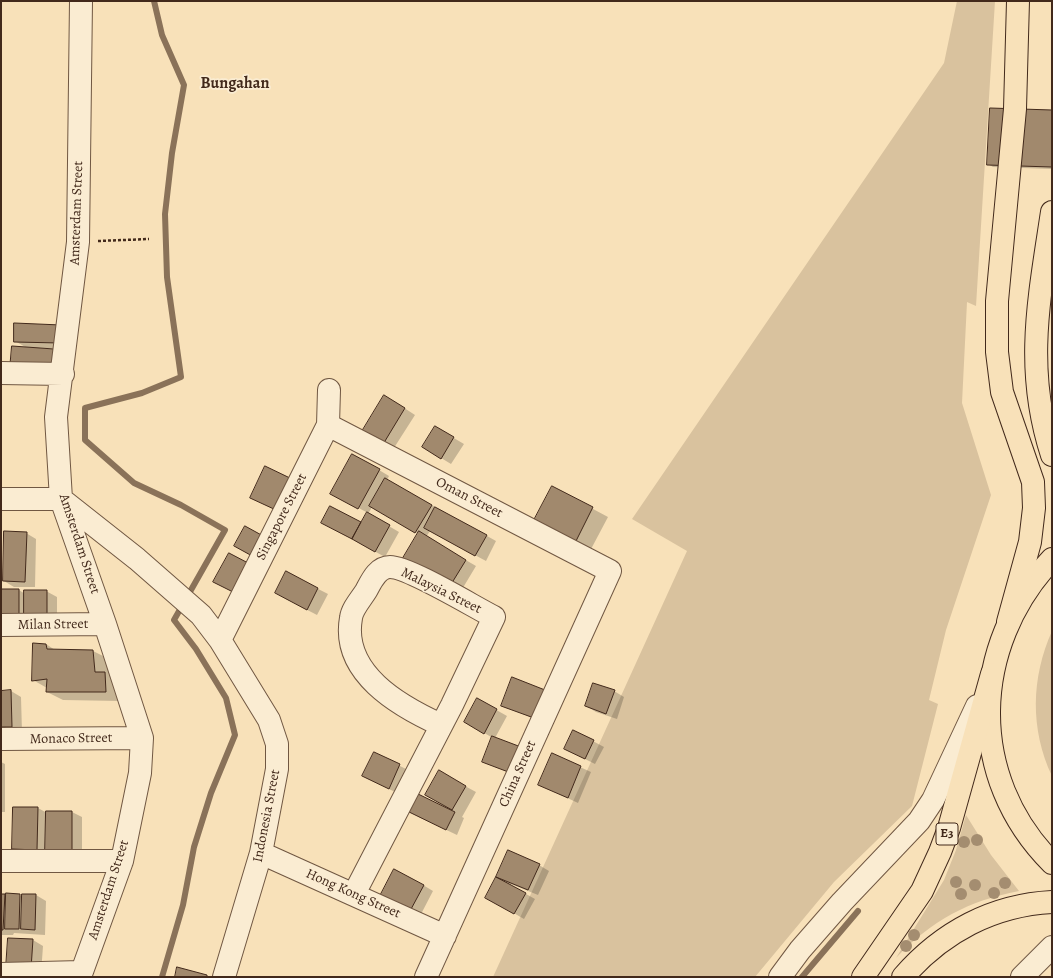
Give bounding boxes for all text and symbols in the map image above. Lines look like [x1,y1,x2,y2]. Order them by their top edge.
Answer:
district label: Bungahan [201,74,269,94]
street label: Amsterdam Street [67,161,87,265]
street label: Singapore Street [253,471,311,563]
street label: Oman Street [433,474,505,522]
street label: Amsterdam Street [55,492,103,596]
street label: Malaysia Street [398,564,484,618]
street label: Milan Street [18,616,88,634]
street label: Monaco Street [30,730,112,748]
street label: China Street [496,738,540,810]
street label: Indonesia Street [250,768,284,864]
road number: E3 [936,823,958,845]
street label: Amsterdam Street [85,838,133,942]
street label: Hong Kong Street [303,866,403,922]

